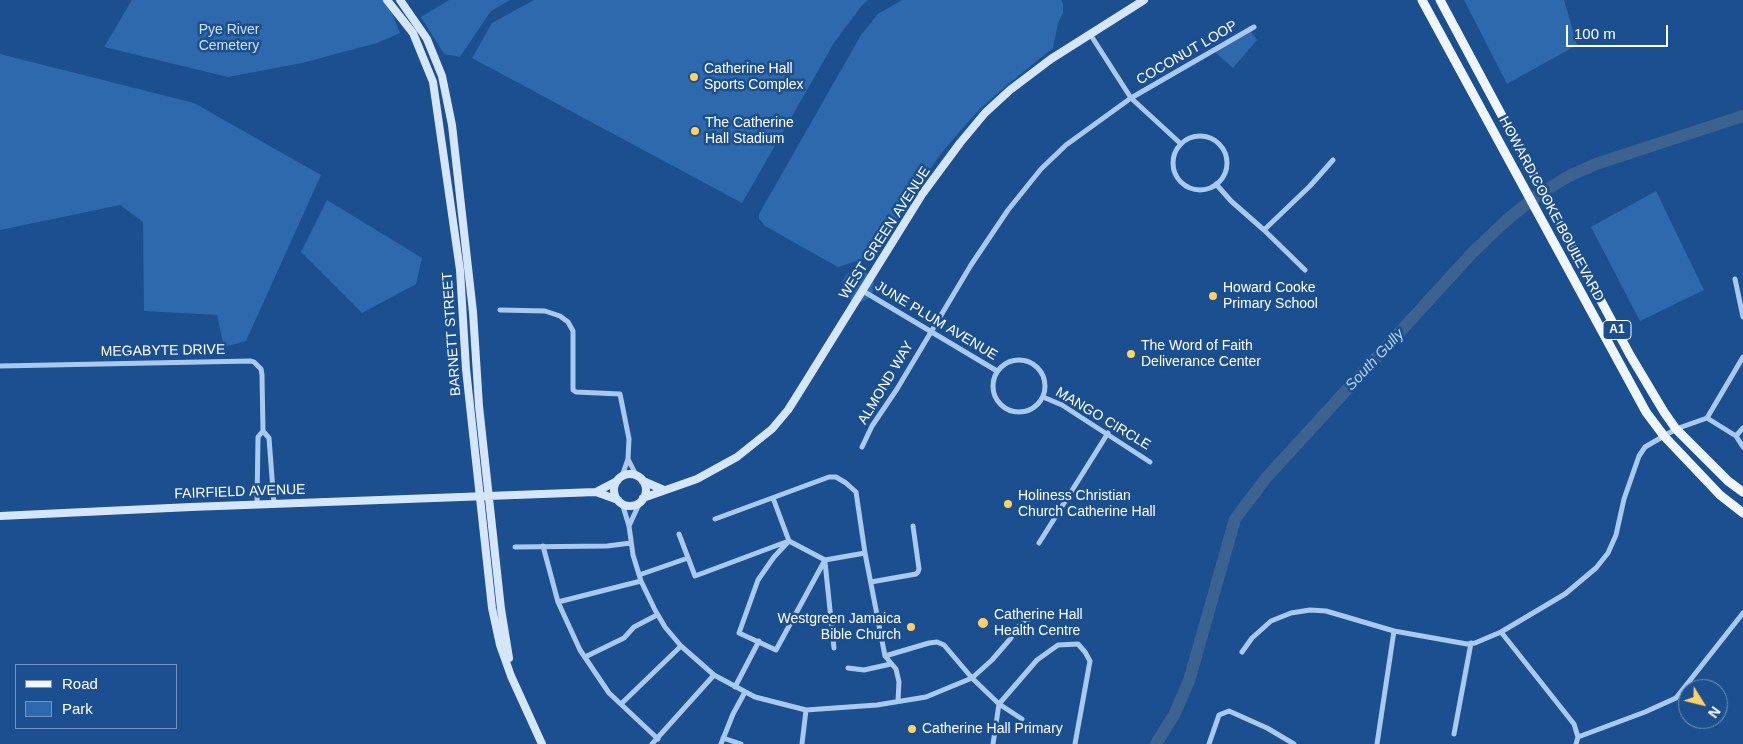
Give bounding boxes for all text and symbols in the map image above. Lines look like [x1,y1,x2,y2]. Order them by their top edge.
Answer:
scale bar [1568,15,1670,47]
street label: COCONUT LOOP [1134,17,1240,89]
park label: Pye River Cemetery [199,22,259,54]
text: 100 m [1574,25,1616,42]
place label: Catherine Hall Sports Complex [704,61,804,94]
marker: Catherine Hall Sports Complex [688,71,700,83]
street label: HOWARD COOKE BOULEVARD [1495,114,1607,304]
place label: The Catherine Hall Stadium [705,115,794,148]
marker: The Catherine Hall Stadium [689,125,701,137]
street label: WEST GREEN AVENUE [836,164,934,302]
street label: BARNETT STREET [439,271,465,397]
street label: JUNE PLUM AVENUE [872,278,1000,364]
place label: Howard Cooke Primary School [1223,280,1318,312]
marker: Howard Cooke Primary School [1207,290,1219,302]
road number: A1 [1603,320,1631,340]
water label: South Gully [1342,326,1408,394]
street label: ALMOND WAY [855,338,917,428]
place label: The Word of Faith Deliverance Center [1141,338,1261,371]
street label: MEGABYTE DRIVE [101,342,225,360]
marker: The Word of Faith Deliverance Center [1125,348,1137,360]
street label: MANGO CIRCLE [1052,384,1154,454]
street label: FAIRFIELD AVENUE [174,481,306,503]
place label: Holiness Christian Church Catherine Hall [1018,488,1156,520]
marker: Holiness Christian Church Catherine Hall [1002,498,1014,510]
place label: Catherine Hall Health Centre [994,607,1083,640]
place label: Westgreen Jamaica Bible Church [778,611,901,644]
marker: Catherine Hall Health Centre [976,616,990,630]
marker: Westgreen Jamaica Bible Church [905,621,917,633]
legend [15,664,178,729]
text: Road [62,675,98,692]
north arrow [1678,679,1728,729]
text: Park [62,700,93,717]
text: N [1705,703,1724,721]
place label: Catherine Hall Primary [922,721,1063,737]
marker: Catherine Hall Primary [906,723,918,735]

